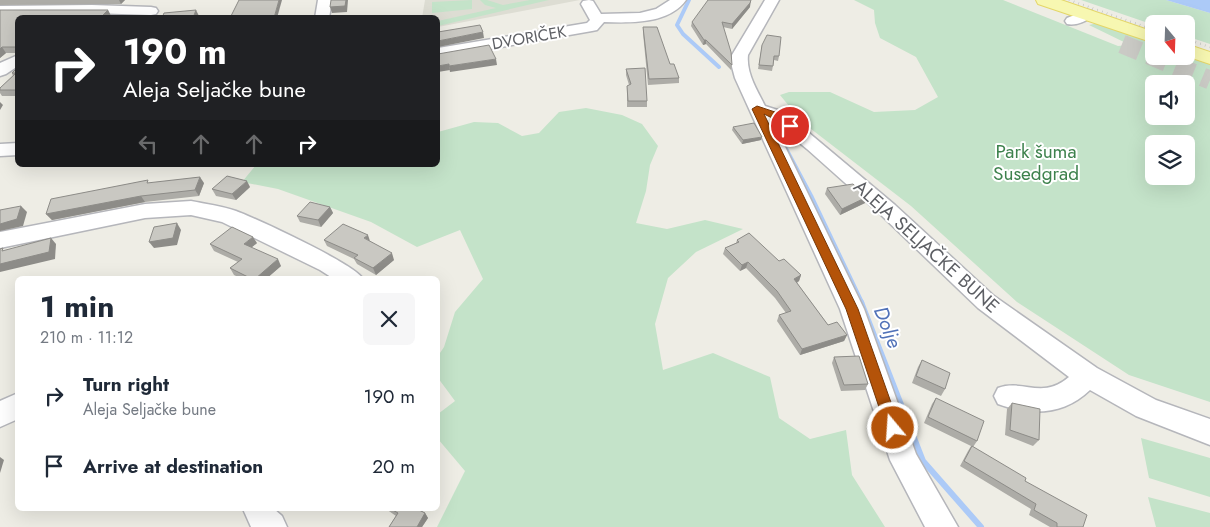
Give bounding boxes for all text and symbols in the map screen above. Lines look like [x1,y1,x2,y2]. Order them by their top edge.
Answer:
north arrow [1145,15,1195,65]
map controls [1145,15,1195,185]
street label: DVORIČEK [490,20,568,55]
text: 190 m [123,27,227,77]
icon: right [40,35,105,100]
text: Aleja Seljačke bune [123,73,306,105]
button: sound [1145,75,1195,125]
pin [769,105,811,147]
icon: arrive [776,112,804,140]
icon: left [134,130,162,158]
icon: ahead [187,130,215,158]
icon: ahead [240,130,268,158]
icon: right [293,130,321,158]
button: layers [1145,135,1195,185]
park label: Park šuma Susedgrad [993,138,1079,187]
street label: ALEJA SELJAČKE BUNE [848,173,1006,319]
text: 1 min [40,285,114,328]
button: close [363,293,415,345]
water label: Dolje [866,302,909,353]
text: 210 m · 11:12 [40,326,133,349]
text: Turn right [83,371,169,398]
icon: right [40,382,68,410]
text: 190 m [364,383,415,410]
text: Aleja Seljačke bune [83,398,216,421]
position arrow [866,401,918,453]
icon: arrive [40,452,68,480]
text: Arrive at destination [83,453,263,480]
text: 20 m [372,453,415,480]

